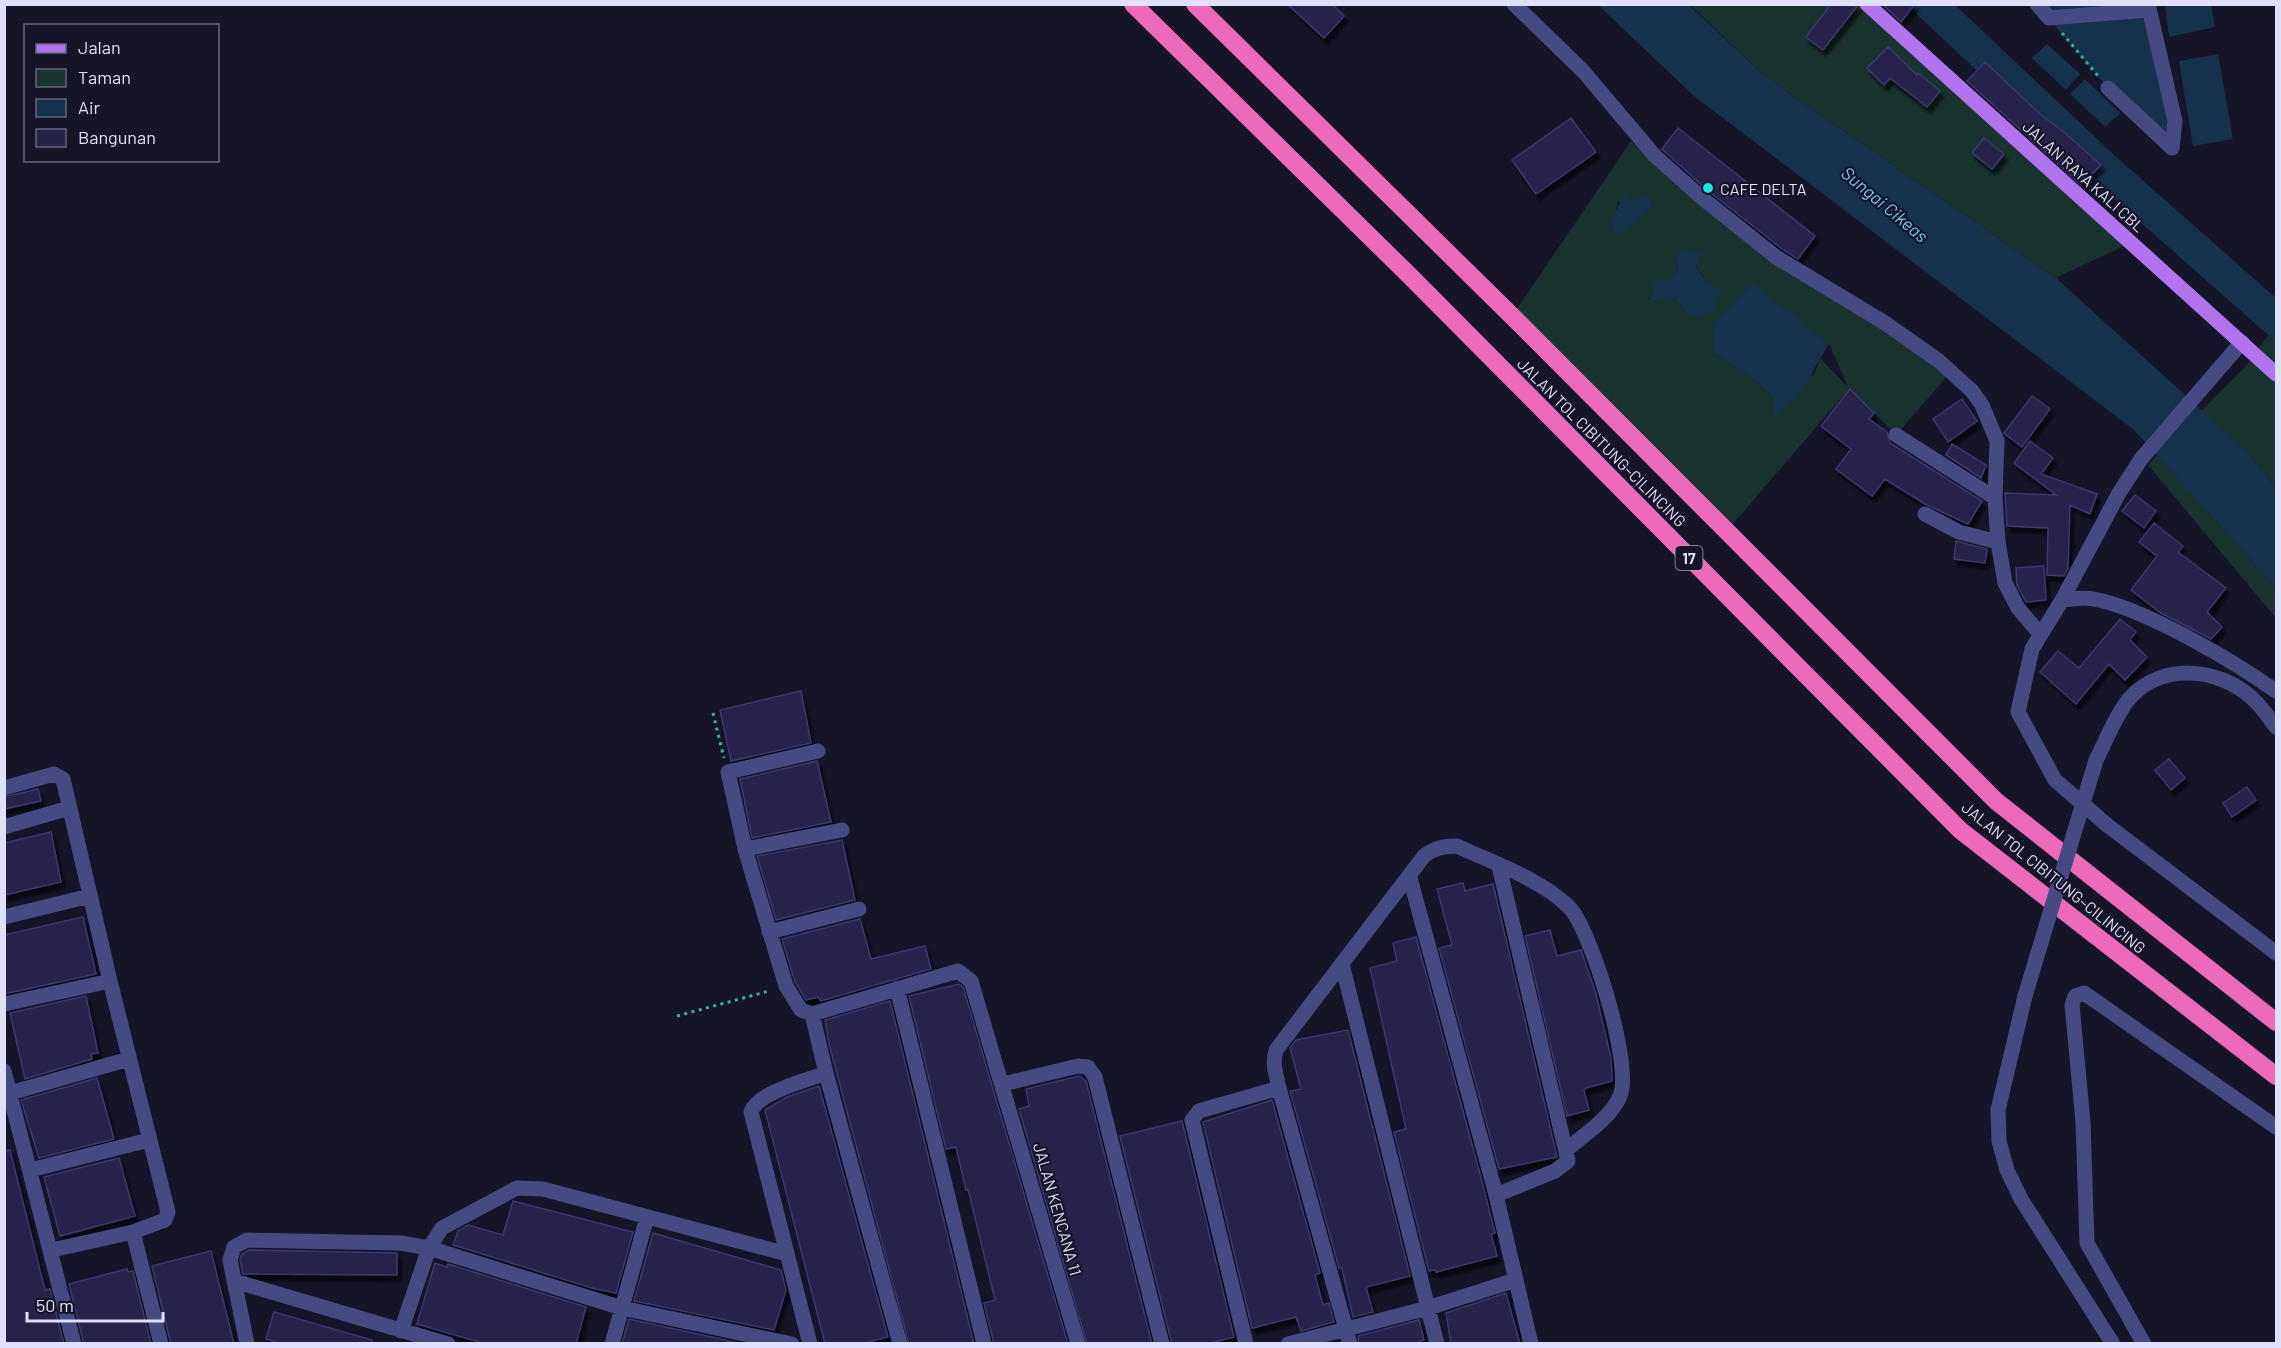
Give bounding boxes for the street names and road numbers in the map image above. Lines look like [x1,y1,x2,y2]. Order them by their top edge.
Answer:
street label: JALAN RAYA KALI CBL [2019,116,2149,236]
street label: JALAN TOL CIBITUNG–CILINCING [1514,354,1690,530]
road number: 17 [1676,546,1702,570]
street label: JALAN TOL CIBITUNG–CILINCING [1958,797,2150,957]
street label: JALAN KENCANA 11 [1030,1141,1086,1277]

